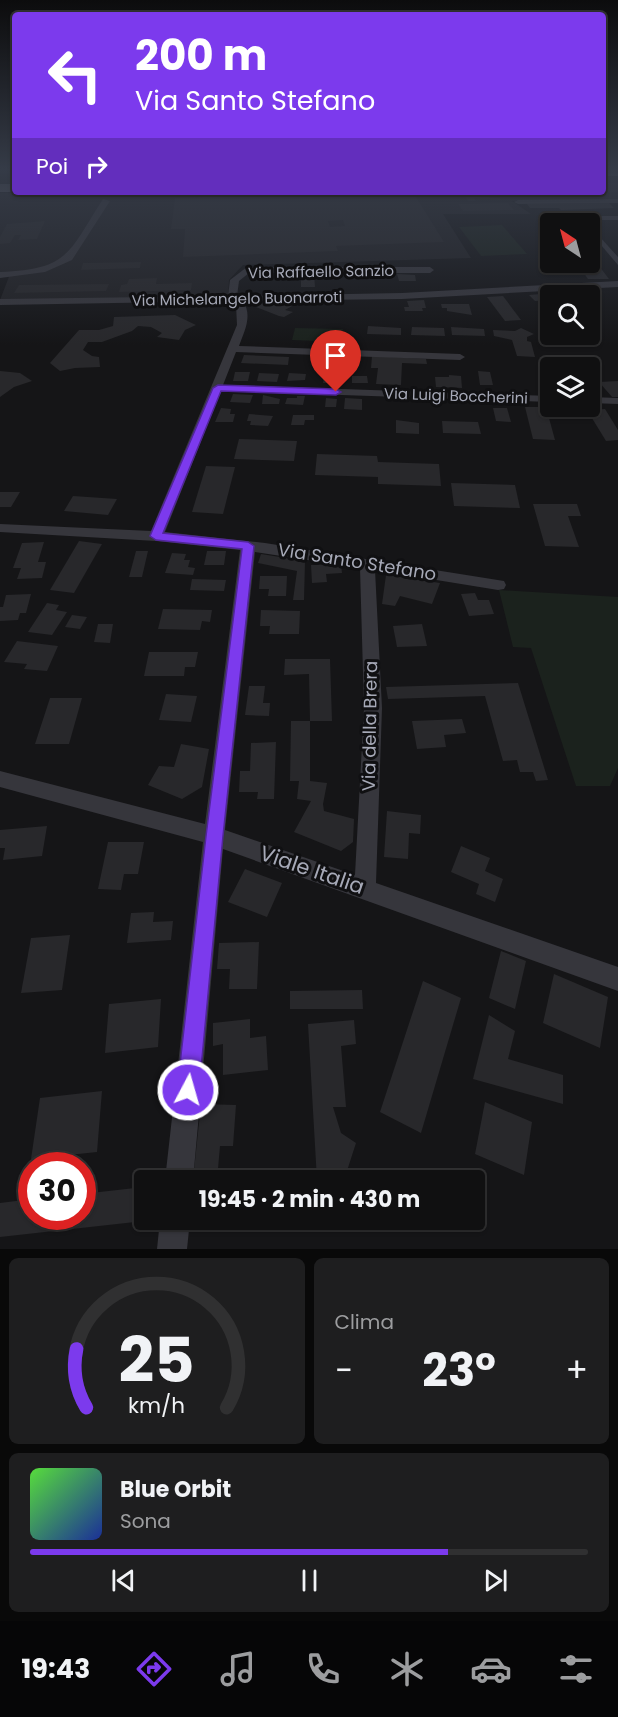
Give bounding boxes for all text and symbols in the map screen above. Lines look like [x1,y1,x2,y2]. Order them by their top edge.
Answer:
text: 200 m [135,26,267,85]
icon: left [36,36,114,114]
text: Via Santo Stefano [135,82,375,119]
icon: right [80,150,113,183]
text: Poi [36,151,68,182]
north arrow [540,213,600,273]
map controls [540,213,600,417]
street label: Via Raffaello Sanzio [248,260,394,283]
button: search [540,285,600,345]
street label: Via Michelangelo Buonarroti [131,286,343,311]
pin [310,330,361,392]
icon: arrive [319,339,352,372]
button: layers [540,357,600,417]
street label: Via Luigi Boccherini [384,382,528,409]
street label: Via Santo Stefano [276,537,438,586]
street label: Via della Brera [356,661,383,791]
street label: Viale Italia [256,838,368,901]
position arrow [156,1058,220,1122]
speed limit sign: 30 [18,1152,96,1230]
text: 19:45 · 2 min · 430 m [199,1184,420,1215]
text: Clima [335,1308,394,1336]
text: 25 [119,1316,195,1404]
text: 23° [422,1339,496,1402]
text: − [335,1347,353,1394]
text: + [565,1347,588,1394]
text: km/h [128,1390,185,1421]
text: Blue Orbit [120,1474,231,1505]
text: Sona [120,1507,171,1535]
icon: previous [107,1564,140,1597]
icon: pause [293,1564,326,1597]
icon: next [479,1564,512,1597]
icon: directions [133,1648,175,1690]
icon: music [217,1648,259,1690]
icon: phone [302,1648,344,1690]
icon: climate [386,1648,428,1690]
icon: car [470,1648,512,1690]
icon: filters [555,1648,597,1690]
text: 19:43 [21,1650,90,1687]

